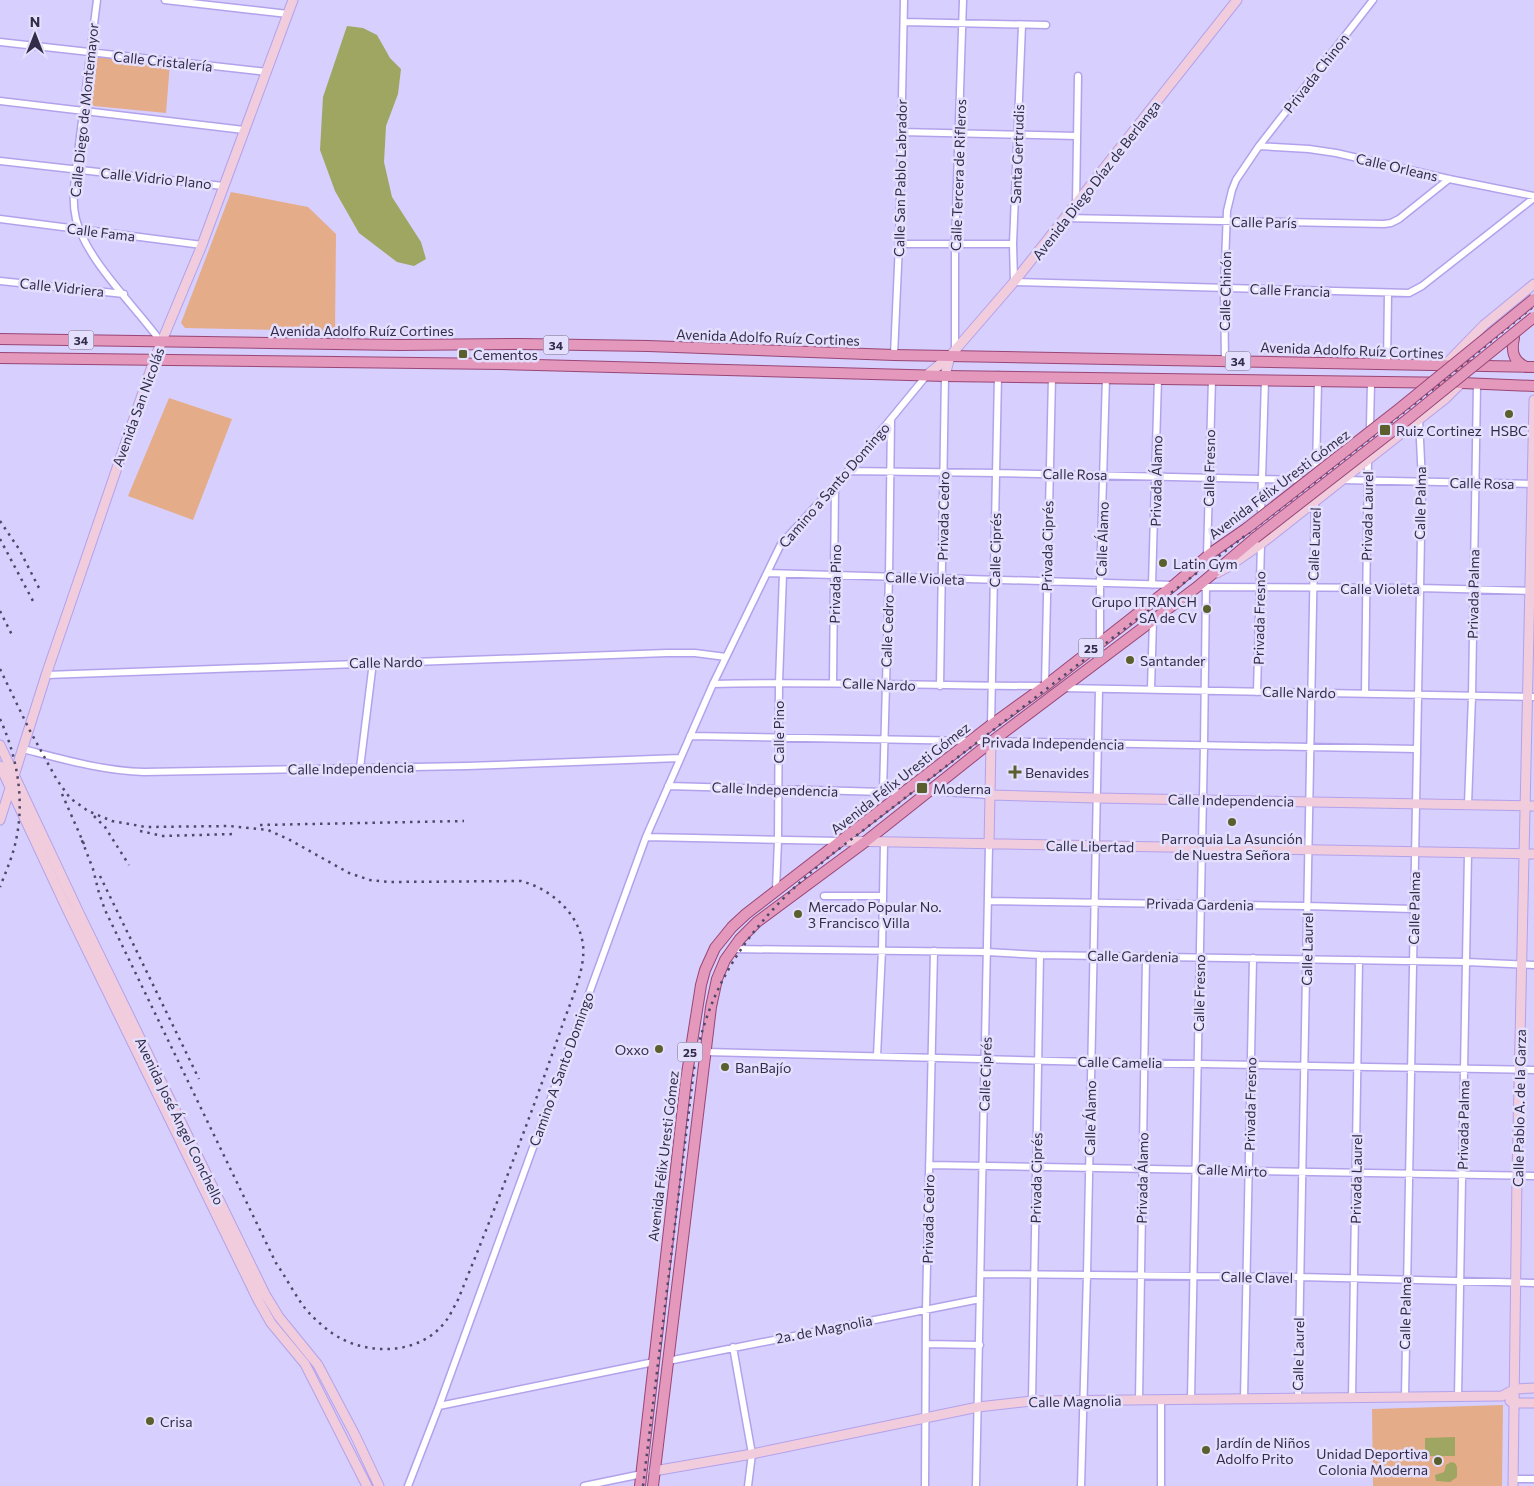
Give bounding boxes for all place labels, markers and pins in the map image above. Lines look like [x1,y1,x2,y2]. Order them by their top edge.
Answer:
place label: Cementos [473,346,538,363]
marker: Cementos [457,348,469,360]
marker: HSBC [1503,408,1515,420]
place label: Ruiz Cortinez [1396,422,1482,439]
place label: HSBC [1490,422,1528,439]
marker: Ruiz Cortinez [1378,423,1392,437]
place label: Latin Gym [1173,555,1238,572]
marker: Latin Gym [1157,557,1169,569]
place label: Grupo ITRANCH SA de CV [1091,593,1197,626]
marker: Grupo ITRANCH SA de CV [1201,603,1213,615]
place label: Santander [1140,652,1206,669]
marker: Santander [1124,654,1136,666]
place label: Benavides [1025,764,1089,781]
marker: Benavides [1009,766,1021,778]
place label: Moderna [933,780,991,797]
marker: Moderna [915,781,929,795]
marker: Parroquia La Asunción de Nuestra Señora [1226,816,1238,828]
place label: Parroquia La Asunción de Nuestra Señora [1161,830,1303,863]
place label: Mercado Popular No. 3 Francisco Villa [808,898,942,931]
marker: Mercado Popular No. 3 Francisco Villa [792,908,804,920]
place label: Oxxo [615,1041,649,1058]
marker: Oxxo [653,1043,665,1055]
place label: BanBajío [735,1059,791,1076]
marker: BanBajío [719,1061,731,1073]
place label: Crisa [160,1413,192,1430]
marker: Crisa [144,1415,156,1427]
place label: Jardín de Niños Adolfo Prito [1216,1434,1310,1467]
marker: Jardín de Niños Adolfo Prito [1200,1444,1212,1456]
place label: Unidad Deportiva Colonia Moderna [1316,1445,1428,1478]
marker: Unidad Deportiva Colonia Moderna [1432,1455,1444,1467]

